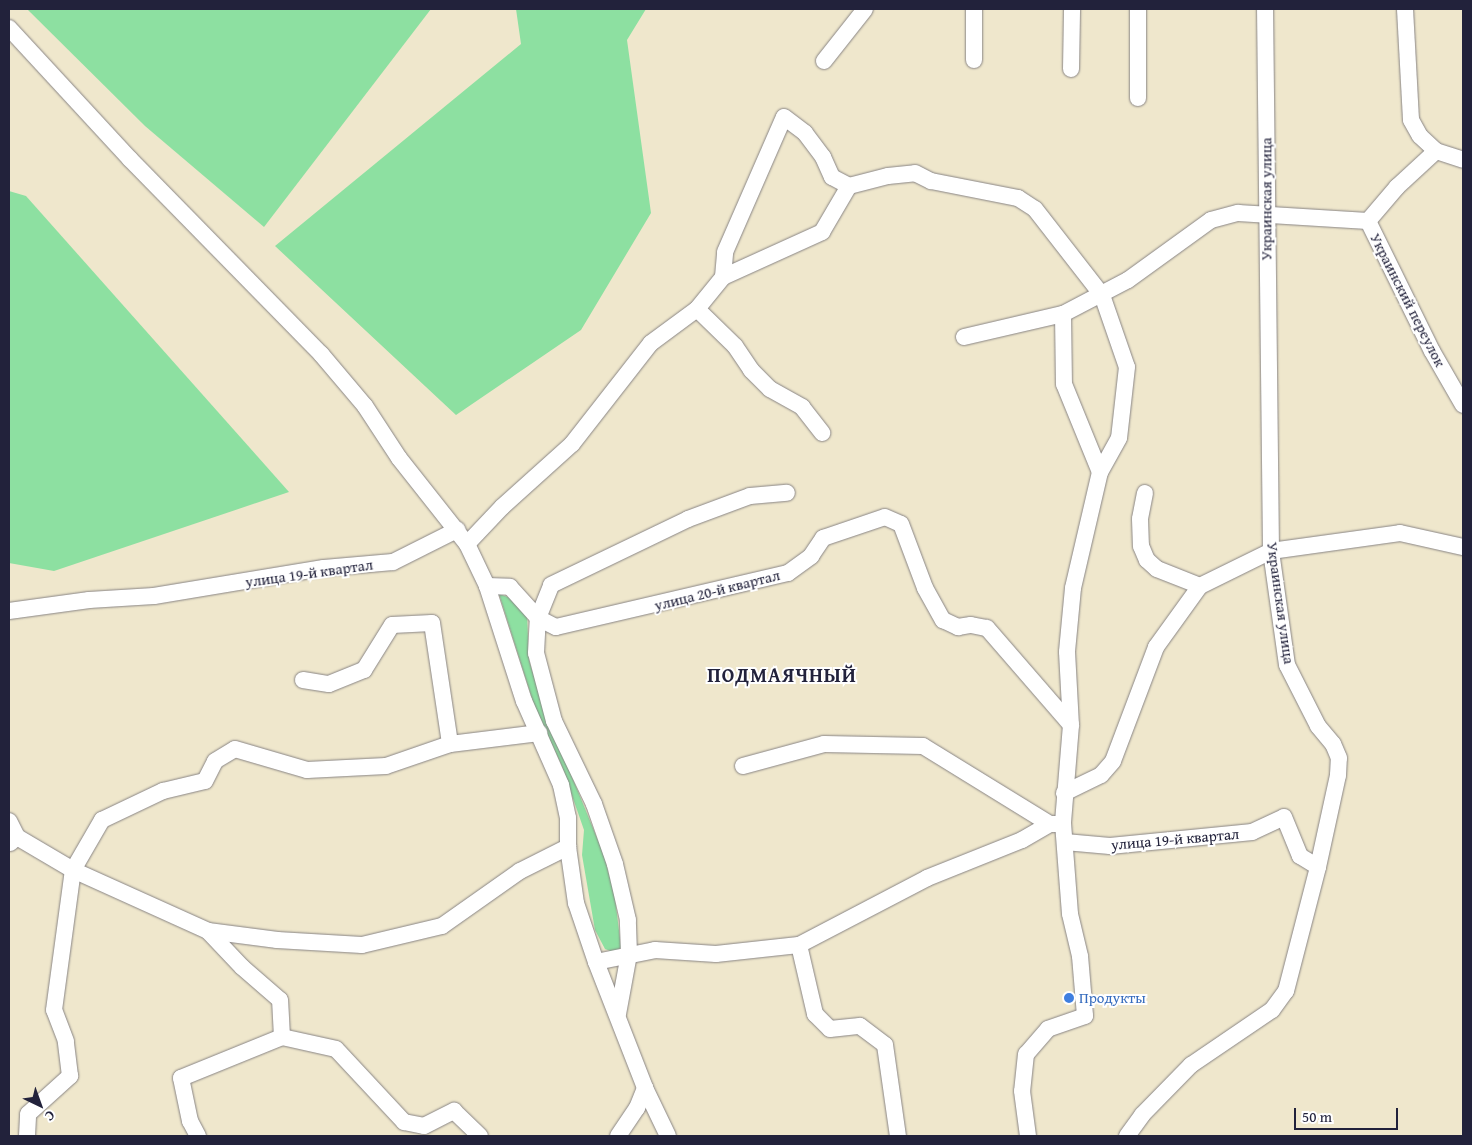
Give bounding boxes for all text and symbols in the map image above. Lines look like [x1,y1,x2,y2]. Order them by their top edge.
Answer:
street label: Украинская улица [1257,138,1275,260]
street label: Украинский переулок [1366,230,1450,370]
street label: Украинская улица [1264,541,1298,665]
street label: улица 19-й квартал [244,555,374,591]
street label: улица 20-й квартал [652,566,782,614]
district label: ПОДМАЯЧНЫЙ [706,662,858,686]
street label: улица 19-й квартал [1110,824,1240,854]
place label: Продукты [1079,989,1146,1007]
marker: Продукты [1063,992,1075,1004]
north arrow [15,1080,65,1130]
scale bar [1297,1098,1401,1130]
text: С [40,1106,60,1126]
text: 50 m [1302,1106,1332,1127]

